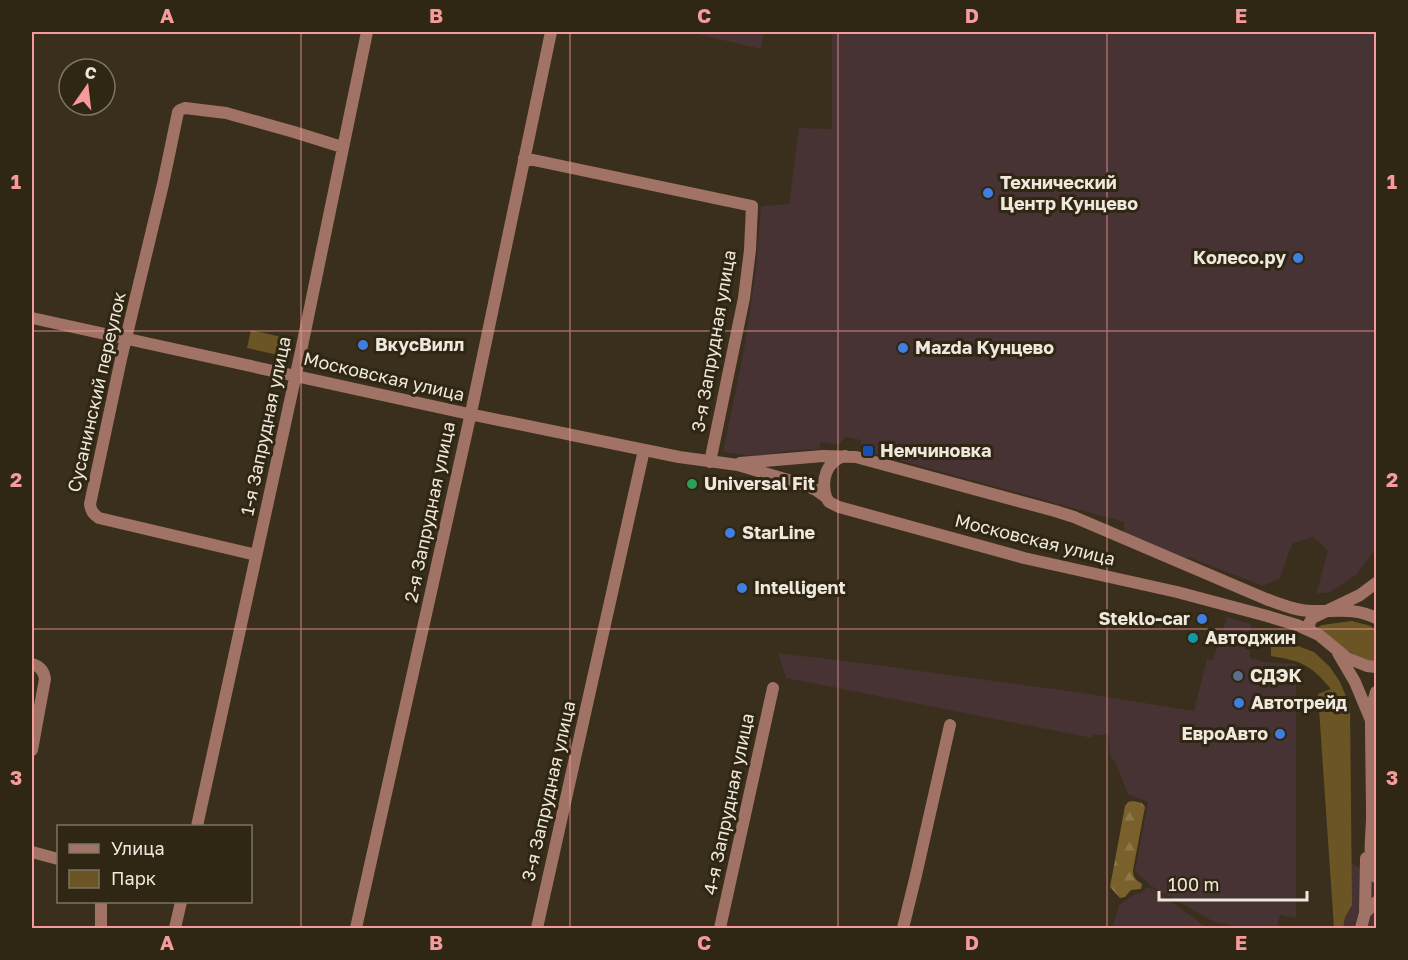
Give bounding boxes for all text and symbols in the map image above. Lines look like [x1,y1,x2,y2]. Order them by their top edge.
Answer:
text: A [160,3,174,27]
text: B [429,3,443,27]
text: C [697,3,711,27]
text: D [965,3,979,27]
text: E [1235,3,1247,27]
north arrow [57,57,117,117]
text: С [83,61,99,84]
text: 1 [11,169,21,193]
text: 1 [1387,169,1397,193]
place label: Технический Центр Кунцево [1000,171,1138,214]
marker: Технический Центр Кунцево [981,186,995,200]
place label: Колесо.ру [1193,246,1286,268]
street label: 3-я Запрудная улица [686,248,740,434]
marker: Колесо.ру [1291,251,1305,265]
street label: Сусанинский переулок [62,289,130,494]
place label: ВкусВилл [375,333,464,355]
street label: 1-я Запрудная улица [235,334,295,517]
place label: Mazda Кунцево [915,336,1054,358]
marker: ВкусВилл [356,338,370,352]
marker: Mazda Кунцево [896,341,910,355]
street label: Московская улица [302,347,467,405]
street label: 2-я Запрудная улица [399,419,459,604]
place label: Немчиновка [880,439,992,461]
marker: Немчиновка [861,444,875,458]
text: 2 [10,467,22,491]
text: 2 [1386,467,1398,491]
place label: Universal Fit [704,472,815,494]
marker: Universal Fit [685,477,699,491]
street label: Московская улица [953,508,1118,570]
place label: StarLine [742,521,816,543]
marker: StarLine [723,526,737,540]
place label: Intelligent [754,576,846,598]
marker: Intelligent [735,581,749,595]
place label: Steklo-car [1098,607,1190,629]
marker: Steklo-car [1195,612,1209,626]
place label: Автоджин [1205,626,1296,648]
marker: Автоджин [1186,631,1200,645]
place label: СДЭК [1250,664,1302,686]
marker: СДЭК [1231,669,1245,683]
place label: Автотрейд [1251,691,1347,713]
marker: Автотрейд [1232,696,1246,710]
street label: 3-я Запрудная улица [517,698,579,883]
street label: 4-я Запрудная улица [698,711,758,896]
place label: ЕвроАвто [1181,722,1268,744]
marker: ЕвроАвто [1273,727,1287,741]
text: 3 [10,765,22,789]
text: 3 [1386,765,1398,789]
legend [57,825,252,903]
text: Улица [111,837,165,859]
scale bar [1159,864,1308,902]
text: Парк [111,867,156,889]
text: 100 m [1168,873,1219,895]
text: A [160,930,174,954]
text: B [429,930,443,954]
text: C [697,930,711,954]
text: D [965,930,979,954]
text: E [1235,930,1247,954]

